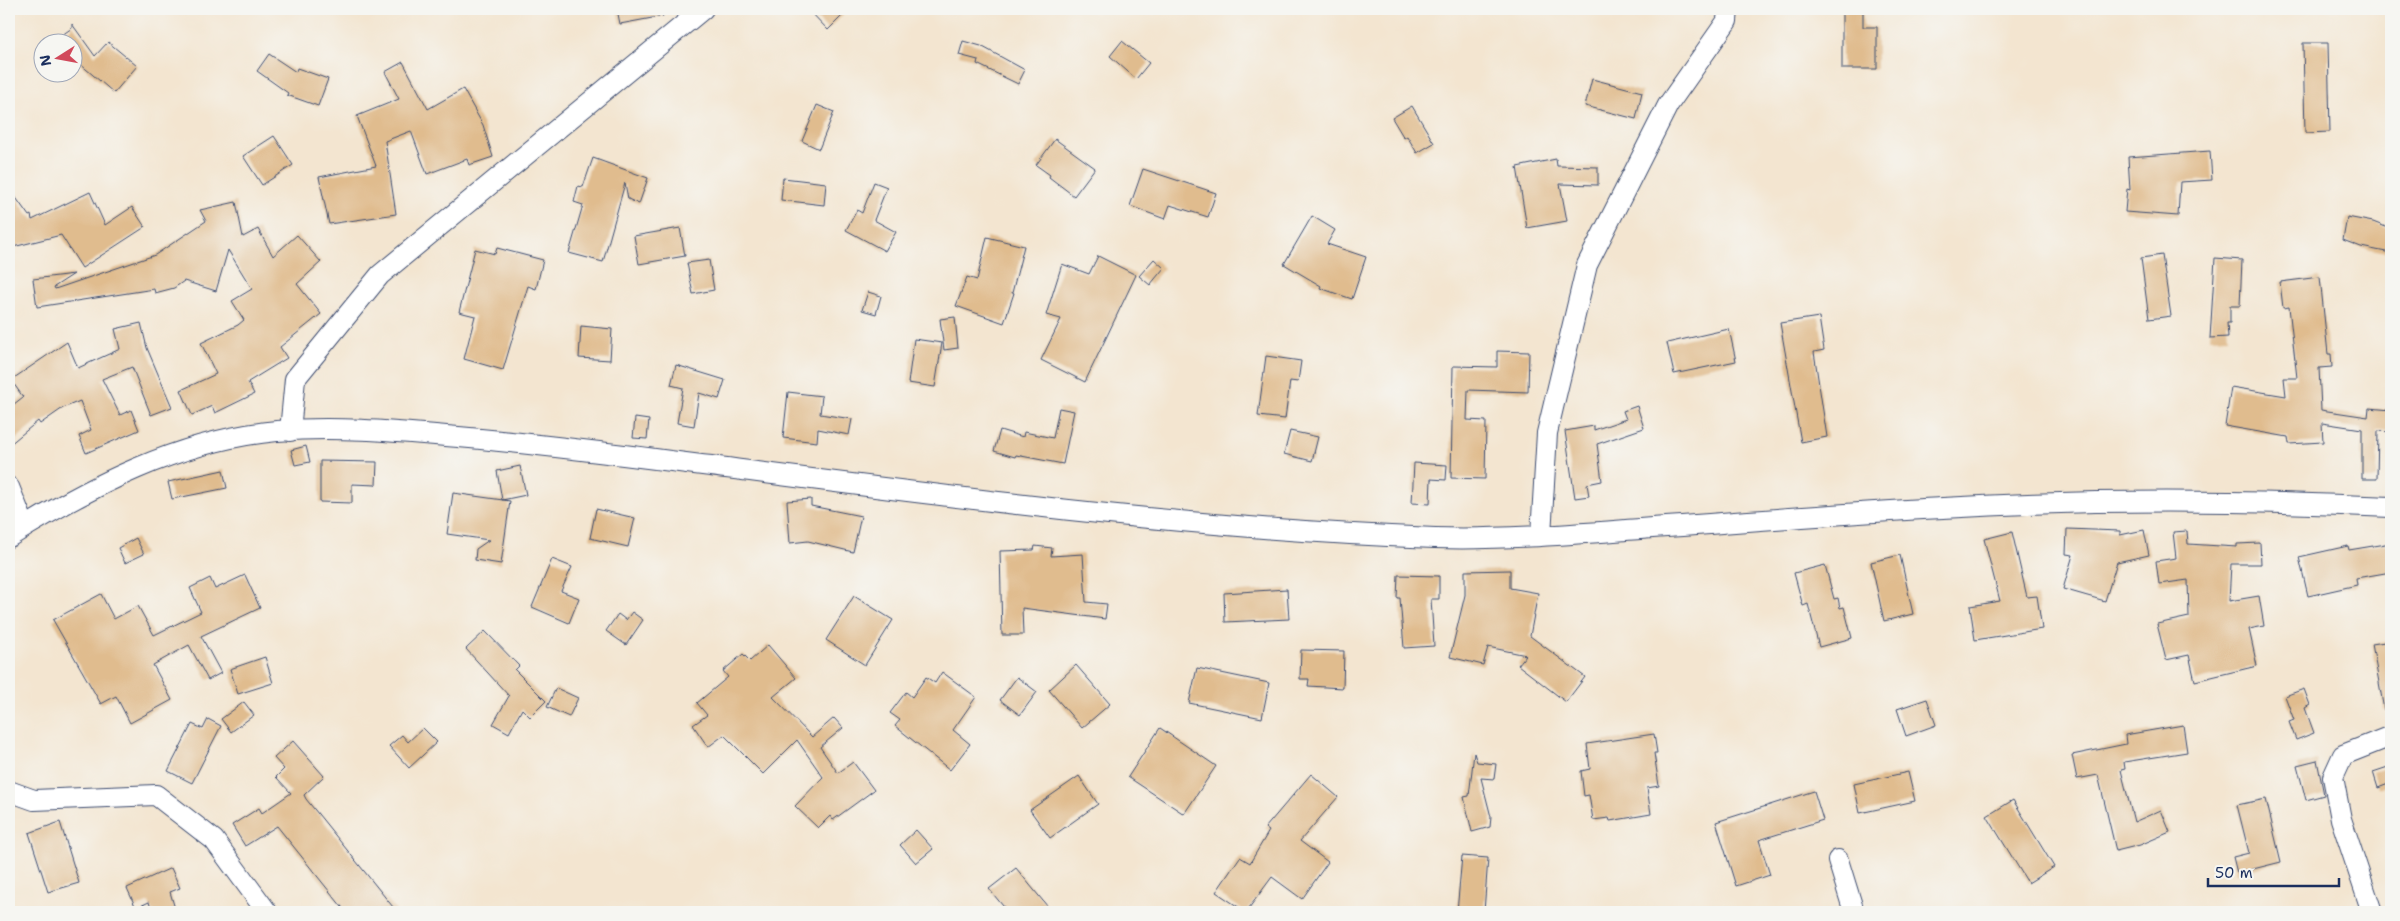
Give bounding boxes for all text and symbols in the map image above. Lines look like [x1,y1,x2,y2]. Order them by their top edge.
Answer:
north arrow [32,32,82,82]
text: N [35,53,55,68]
scale bar [2208,856,2339,888]
text: 50 m [2215,863,2253,883]

